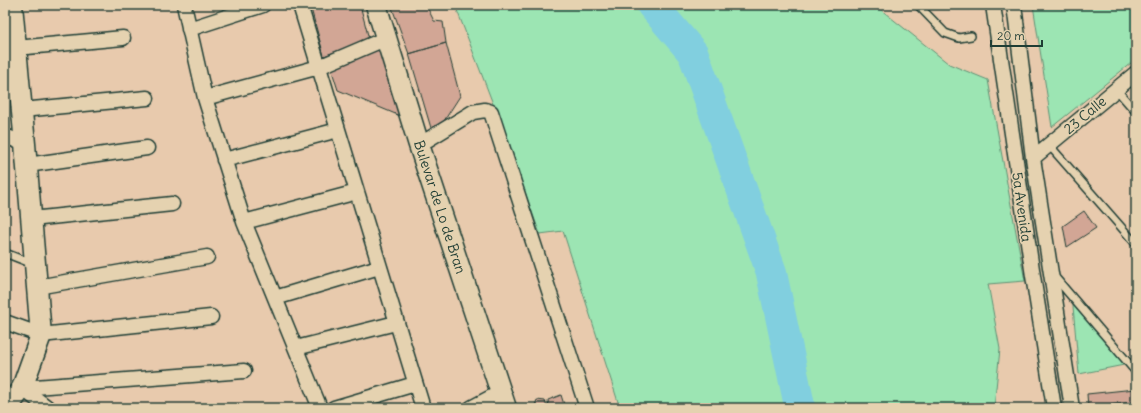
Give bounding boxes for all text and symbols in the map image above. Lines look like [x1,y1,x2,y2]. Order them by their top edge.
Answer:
scale bar [991,22,1042,48]
text: 20 m [997,28,1025,43]
street label: 23 Calle [1060,92,1110,138]
street label: Bulevar de Lo de Bran [410,138,470,276]
street label: 5a Avenida [1008,171,1036,243]

